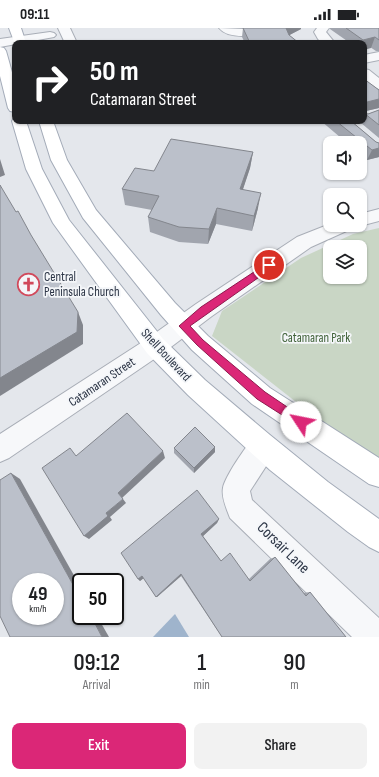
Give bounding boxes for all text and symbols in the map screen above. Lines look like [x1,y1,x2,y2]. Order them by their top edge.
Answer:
text: 09:11 [20,5,49,24]
text: 50 m [90,55,139,88]
icon: right [24,56,76,108]
text: Catamaran Street [90,89,197,110]
map controls [323,136,367,284]
button: sound [323,136,367,180]
button: search [323,188,367,232]
button: layers [323,240,367,284]
pin [252,248,286,282]
icon: arrive [258,254,280,276]
place label: Central Peninsula Church [44,269,119,300]
church icon: Central Peninsula Church [16,271,42,297]
street label: Shell Boulevard [138,325,194,385]
park label: Catamaran Park [282,330,350,346]
street label: Catamaran Street [66,354,138,410]
position arrow [280,401,322,443]
street label: Corsair Lane [253,518,313,578]
speed limit sign: 50 [72,573,124,625]
text: 49 [29,582,47,606]
text: km/h [29,603,47,615]
text: 09:12 [73,648,120,677]
text: 1 [197,648,206,677]
text: 90 [283,648,306,677]
text: Arrival [83,677,111,693]
text: min [194,677,210,693]
text: m [290,677,299,693]
button: Exit [12,723,186,769]
button: Share [194,723,367,769]

